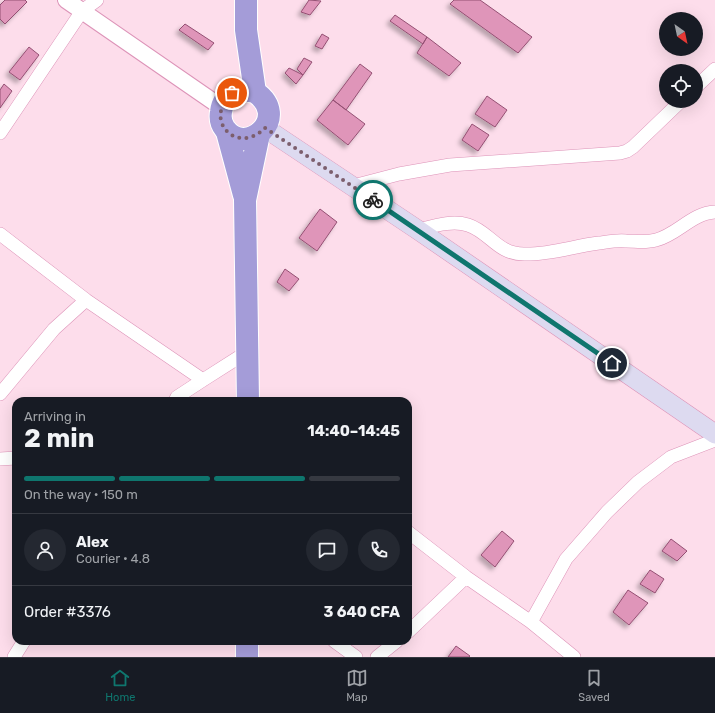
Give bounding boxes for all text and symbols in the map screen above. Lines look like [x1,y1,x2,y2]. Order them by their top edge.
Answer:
north arrow [659,12,703,56]
map controls [659,12,703,108]
button: locate [659,64,703,108]
pin [215,76,249,110]
icon: bag [221,82,243,104]
courier [353,180,393,220]
icon: bike [362,189,384,211]
pin [595,346,629,380]
icon: home [601,352,623,374]
text: Arriving in [24,409,86,424]
text: 14:40–14:45 [307,422,400,440]
text: 2 min [24,423,94,454]
text: On the way · 150 m [24,487,138,502]
button: person [24,529,66,571]
button: chat [306,529,348,571]
button: phone [358,529,400,571]
text: Alex [76,533,109,551]
text: Courier · 4.8 [76,551,150,566]
text: Order #3376 [24,603,111,621]
text: 3 640 CFA [324,603,400,621]
tab: Home [105,667,135,704]
tab: Map [346,667,368,704]
tab: Saved [578,667,610,704]

